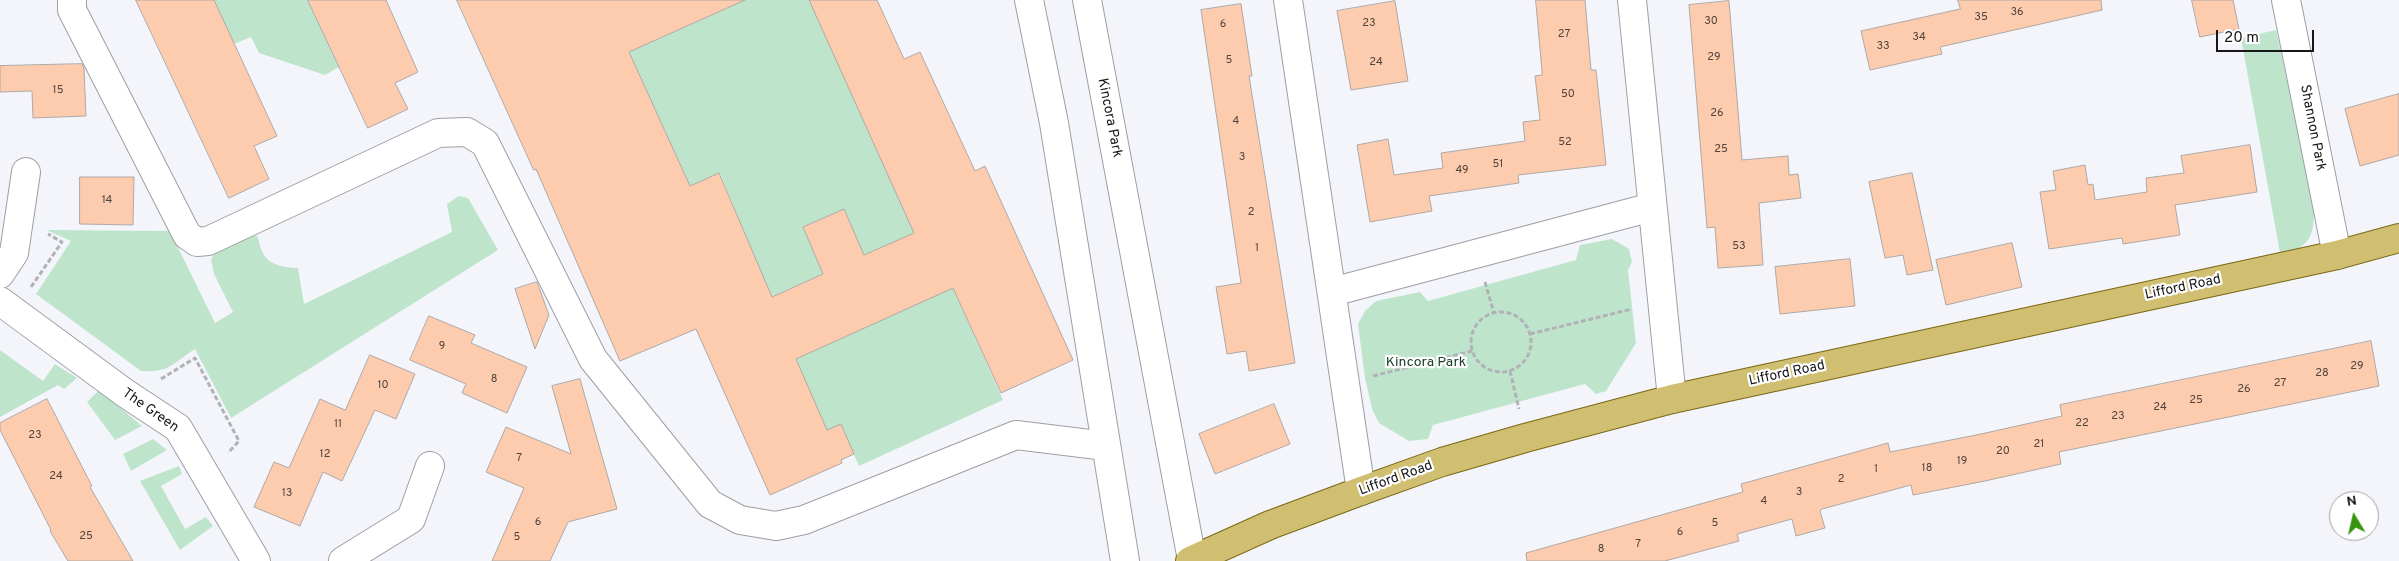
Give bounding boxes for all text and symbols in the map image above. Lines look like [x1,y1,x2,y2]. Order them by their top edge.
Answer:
house number: 36 [2010,6,2024,20]
house number: 35 [1974,11,1988,25]
house number: 30 [1704,15,1718,29]
house number: 23 [1362,17,1376,31]
house number: 6 [1220,18,1226,32]
scale bar [2219,20,2316,52]
house number: 27 [1558,28,1570,42]
text: 20 m [2224,29,2259,48]
house number: 34 [1912,31,1926,45]
house number: 33 [1876,40,1890,54]
house number: 29 [1707,51,1721,65]
house number: 5 [1226,54,1232,68]
house number: 24 [1369,56,1383,70]
street label: Kincora Park [1093,77,1125,159]
street label: Shannon Park [2295,83,2329,173]
house number: 15 [53,84,63,98]
house number: 50 [1561,88,1575,102]
house number: 26 [1710,107,1724,121]
house number: 4 [1233,115,1239,129]
house number: 52 [1558,136,1572,150]
house number: 25 [1714,143,1728,157]
house number: 3 [1239,151,1245,165]
house number: 51 [1493,158,1503,172]
house number: 49 [1455,164,1469,178]
house number: 14 [102,194,112,208]
house number: 2 [1248,206,1254,220]
house number: 53 [1732,240,1746,254]
house number: 1 [1255,242,1259,256]
street label: Lifford Road [2143,272,2223,304]
house number: 9 [439,340,445,354]
park label: Kincora Park [1386,355,1466,371]
street label: Lifford Road [1747,358,1827,390]
house number: 29 [2350,360,2364,374]
house number: 28 [2315,367,2329,381]
house number: 8 [491,373,497,387]
house number: 27 [2274,377,2286,391]
house number: 10 [377,379,389,393]
house number: 26 [2237,383,2251,397]
street label: The Green [119,385,181,437]
house number: 25 [2189,394,2203,408]
house number: 24 [2153,401,2167,415]
house number: 23 [2111,410,2125,424]
house number: 22 [2075,417,2089,431]
house number: 11 [334,418,342,432]
house number: 23 [28,429,42,443]
house number: 21 [2034,438,2044,452]
house number: 20 [1996,445,2010,459]
house number: 12 [320,448,330,462]
house number: 7 [516,452,522,466]
house number: 19 [1957,455,1967,469]
street label: Lifford Road [1357,458,1435,500]
house number: 18 [1922,462,1932,476]
house number: 1 [1874,463,1878,477]
house number: 24 [49,470,63,484]
house number: 2 [1838,473,1844,487]
house number: 3 [1796,486,1802,500]
house number: 13 [282,487,292,501]
north arrow [2329,491,2379,541]
text: N [2345,492,2358,511]
house number: 4 [1761,495,1767,509]
house number: 6 [535,516,541,530]
house number: 5 [1712,517,1718,531]
house number: 6 [1677,526,1683,540]
house number: 25 [79,530,93,544]
house number: 5 [514,531,520,545]
house number: 7 [1635,538,1641,552]
house number: 8 [1598,543,1604,557]

